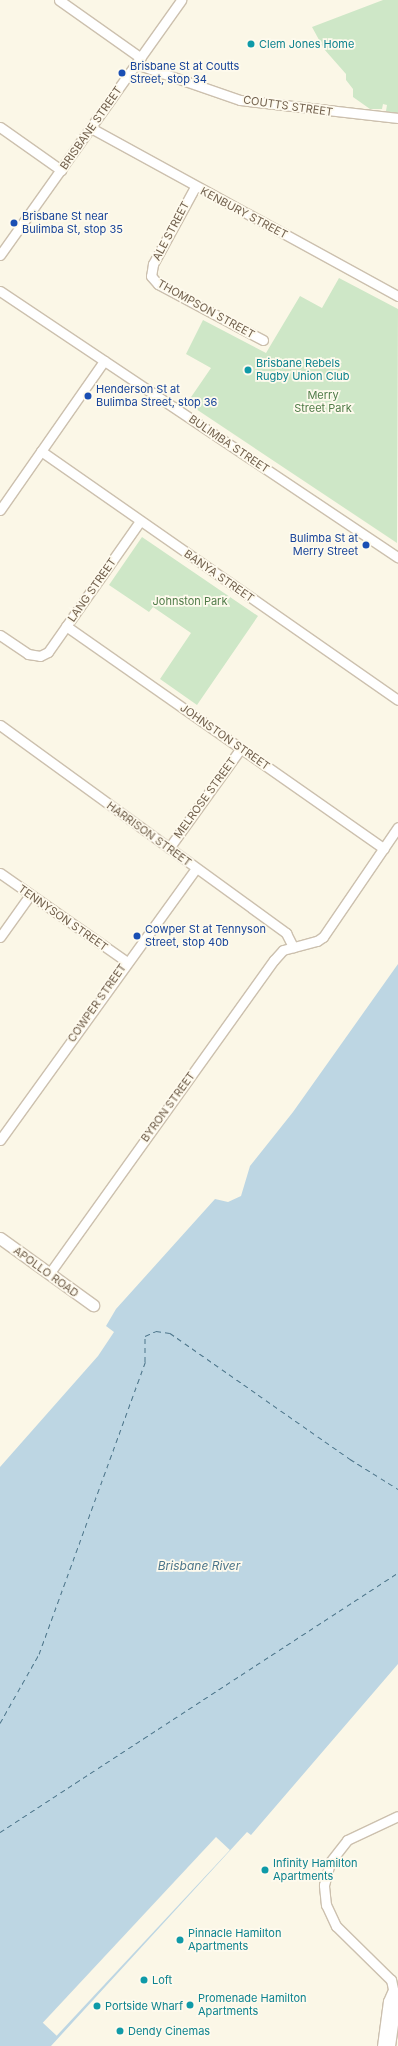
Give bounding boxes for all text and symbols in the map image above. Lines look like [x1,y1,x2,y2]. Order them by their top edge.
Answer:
place label: Clem Jones Home [259,37,354,51]
marker: Clem Jones Home [246,39,256,49]
place label: Brisbane St at Coutts Street, stop 34 [130,60,239,86]
marker: Brisbane St at Coutts Street, stop 34 [117,68,127,78]
street label: BRISBANE STREET [57,84,125,172]
street label: COUTTS STREET [242,93,334,119]
street label: KENBURY STREET [198,184,290,242]
street label: ALE STREET [150,199,192,263]
place label: Brisbane St near Bulimba St, stop 35 [22,210,123,236]
marker: Brisbane St near Bulimba St, stop 35 [9,218,19,228]
street label: THOMPSON STREET [155,277,257,341]
place label: Brisbane Rebels Rugby Union Club [256,357,350,383]
marker: Brisbane Rebels Rugby Union Club [243,365,253,375]
place label: Henderson St at Bulimba Street, stop 36 [96,383,217,409]
park label: Merry Street Park [294,389,352,415]
marker: Henderson St at Bulimba Street, stop 36 [83,391,93,401]
street label: BULIMBA STREET [186,412,272,476]
place label: Bulimba St at Merry Street [290,532,358,558]
marker: Bulimba St at Merry Street [361,540,371,550]
street label: BANYA STREET [182,547,256,605]
street label: LANG STREET [65,556,119,624]
park label: Johnston Park [153,594,227,608]
street label: JOHNSTON STREET [178,701,272,773]
street label: MELROSE STREET [171,755,239,841]
street label: HARRISON STREET [104,799,194,869]
street label: TENNYSON STREET [16,882,110,954]
place label: Cowper St at Tennyson Street, stop 40b [145,923,266,949]
marker: Cowper St at Tennyson Street, stop 40b [132,931,142,941]
street label: COWPER STREET [65,961,129,1045]
street label: BYRON STREET [138,1070,198,1144]
street label: APOLLO ROAD [11,1244,81,1300]
water label: Brisbane River [158,1559,240,1573]
place label: Infinity Hamilton Apartments [273,1857,358,1883]
marker: Infinity Hamilton Apartments [260,1865,270,1875]
place label: Pinnacle Hamilton Apartments [188,1927,281,1953]
marker: Pinnacle Hamilton Apartments [175,1935,185,1945]
place label: Loft [152,1973,172,1987]
marker: Loft [139,1975,149,1985]
place label: Promenade Hamilton Apartments [198,1992,307,2018]
place label: Portside Wharf [105,1999,183,2013]
marker: Promenade Hamilton Apartments [185,2000,195,2010]
marker: Portside Wharf [92,2001,102,2011]
place label: Dendy Cinemas [128,2024,210,2038]
marker: Dendy Cinemas [115,2026,125,2036]

